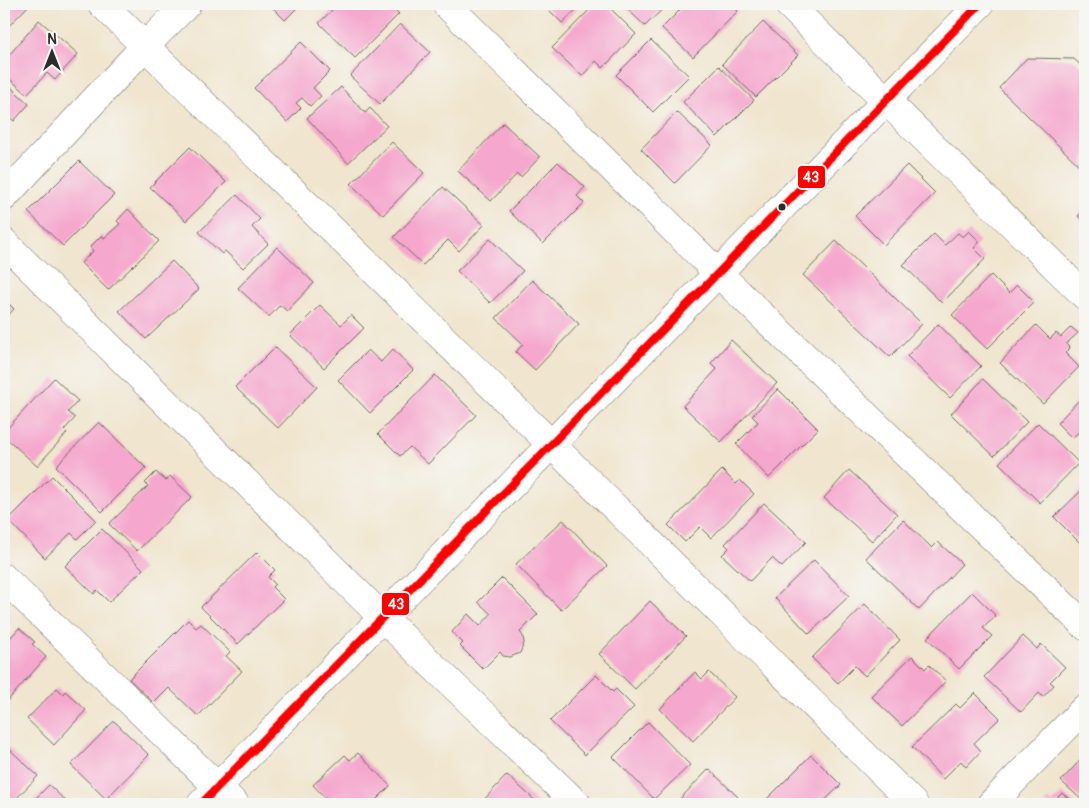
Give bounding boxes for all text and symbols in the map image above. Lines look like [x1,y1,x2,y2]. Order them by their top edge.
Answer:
north arrow [28,28,78,78]
text: N [47,31,57,48]
line badge: 43 [797,165,826,189]
text: 43 [803,169,819,186]
unlabelled marker [777,202,787,212]
line badge: 43 [381,592,410,616]
text: 43 [388,596,404,613]

